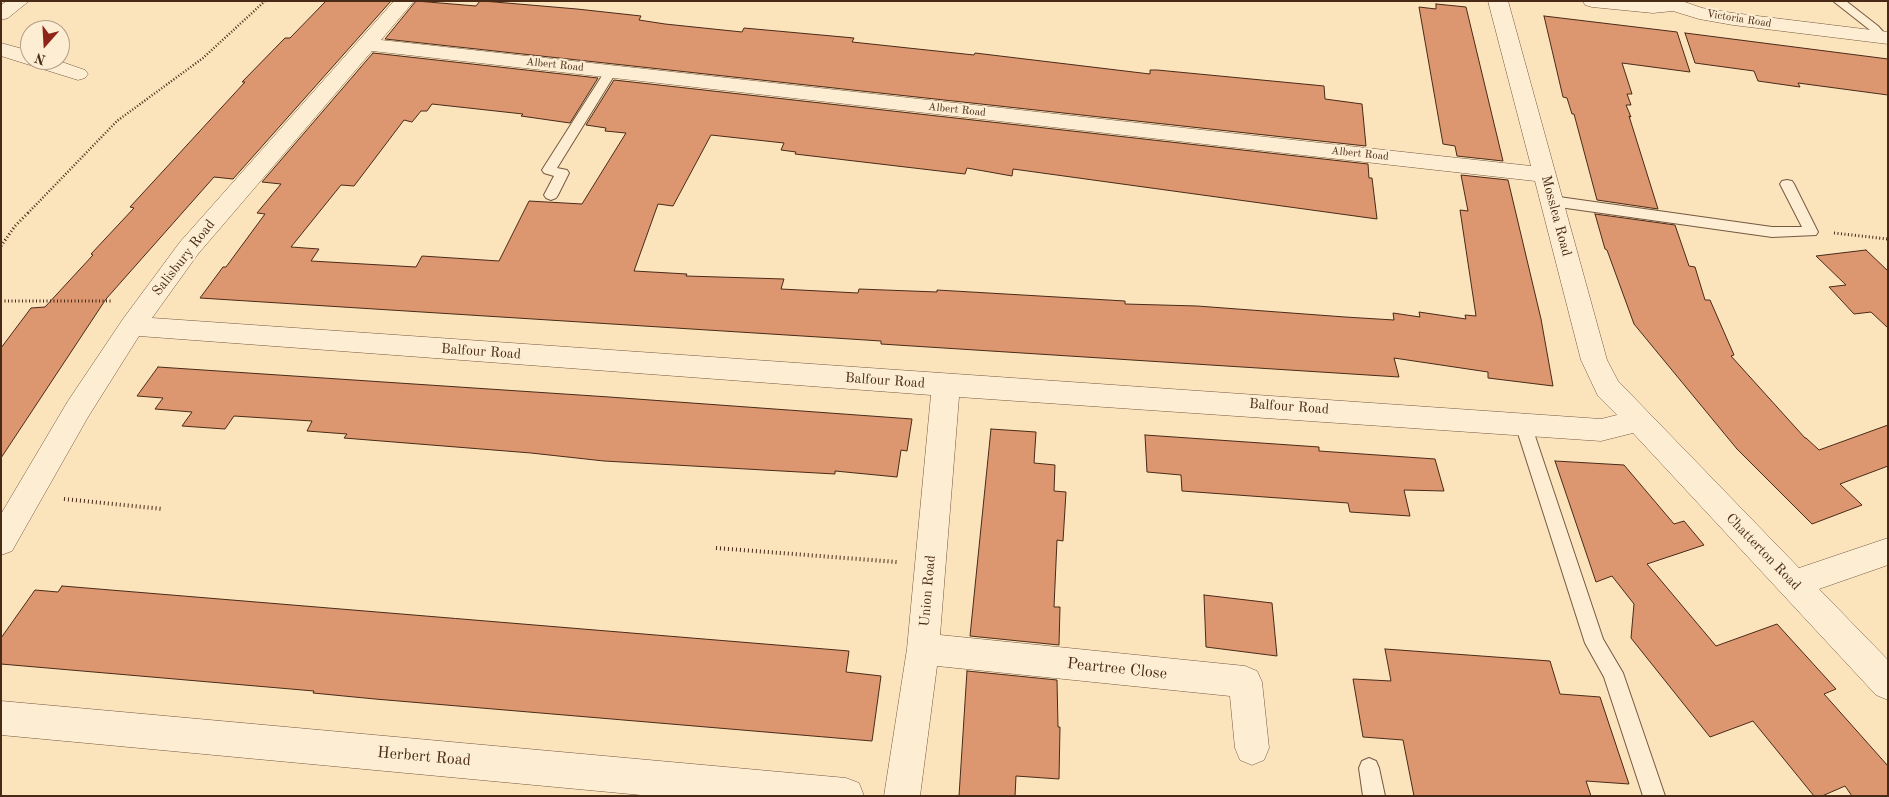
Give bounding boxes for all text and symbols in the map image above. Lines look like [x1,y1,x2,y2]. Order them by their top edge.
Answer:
street label: Victoria Road [1706,7,1772,31]
north arrow [20,20,70,70]
text: N [33,50,48,67]
street label: Albert Road [525,55,585,75]
street label: Albert Road [927,100,987,120]
street label: Albert Road [1330,144,1390,164]
street label: Mosslea Road [1537,174,1575,258]
street label: Salisbury Road [149,217,219,299]
street label: Balfour Road [440,341,522,363]
street label: Balfour Road [844,370,926,392]
street label: Balfour Road [1248,396,1330,418]
street label: Chatterton Road [1722,510,1804,594]
street label: Union Road [916,554,940,628]
street label: Peartree Close [1066,654,1168,684]
street label: Herbert Road [376,743,472,771]

